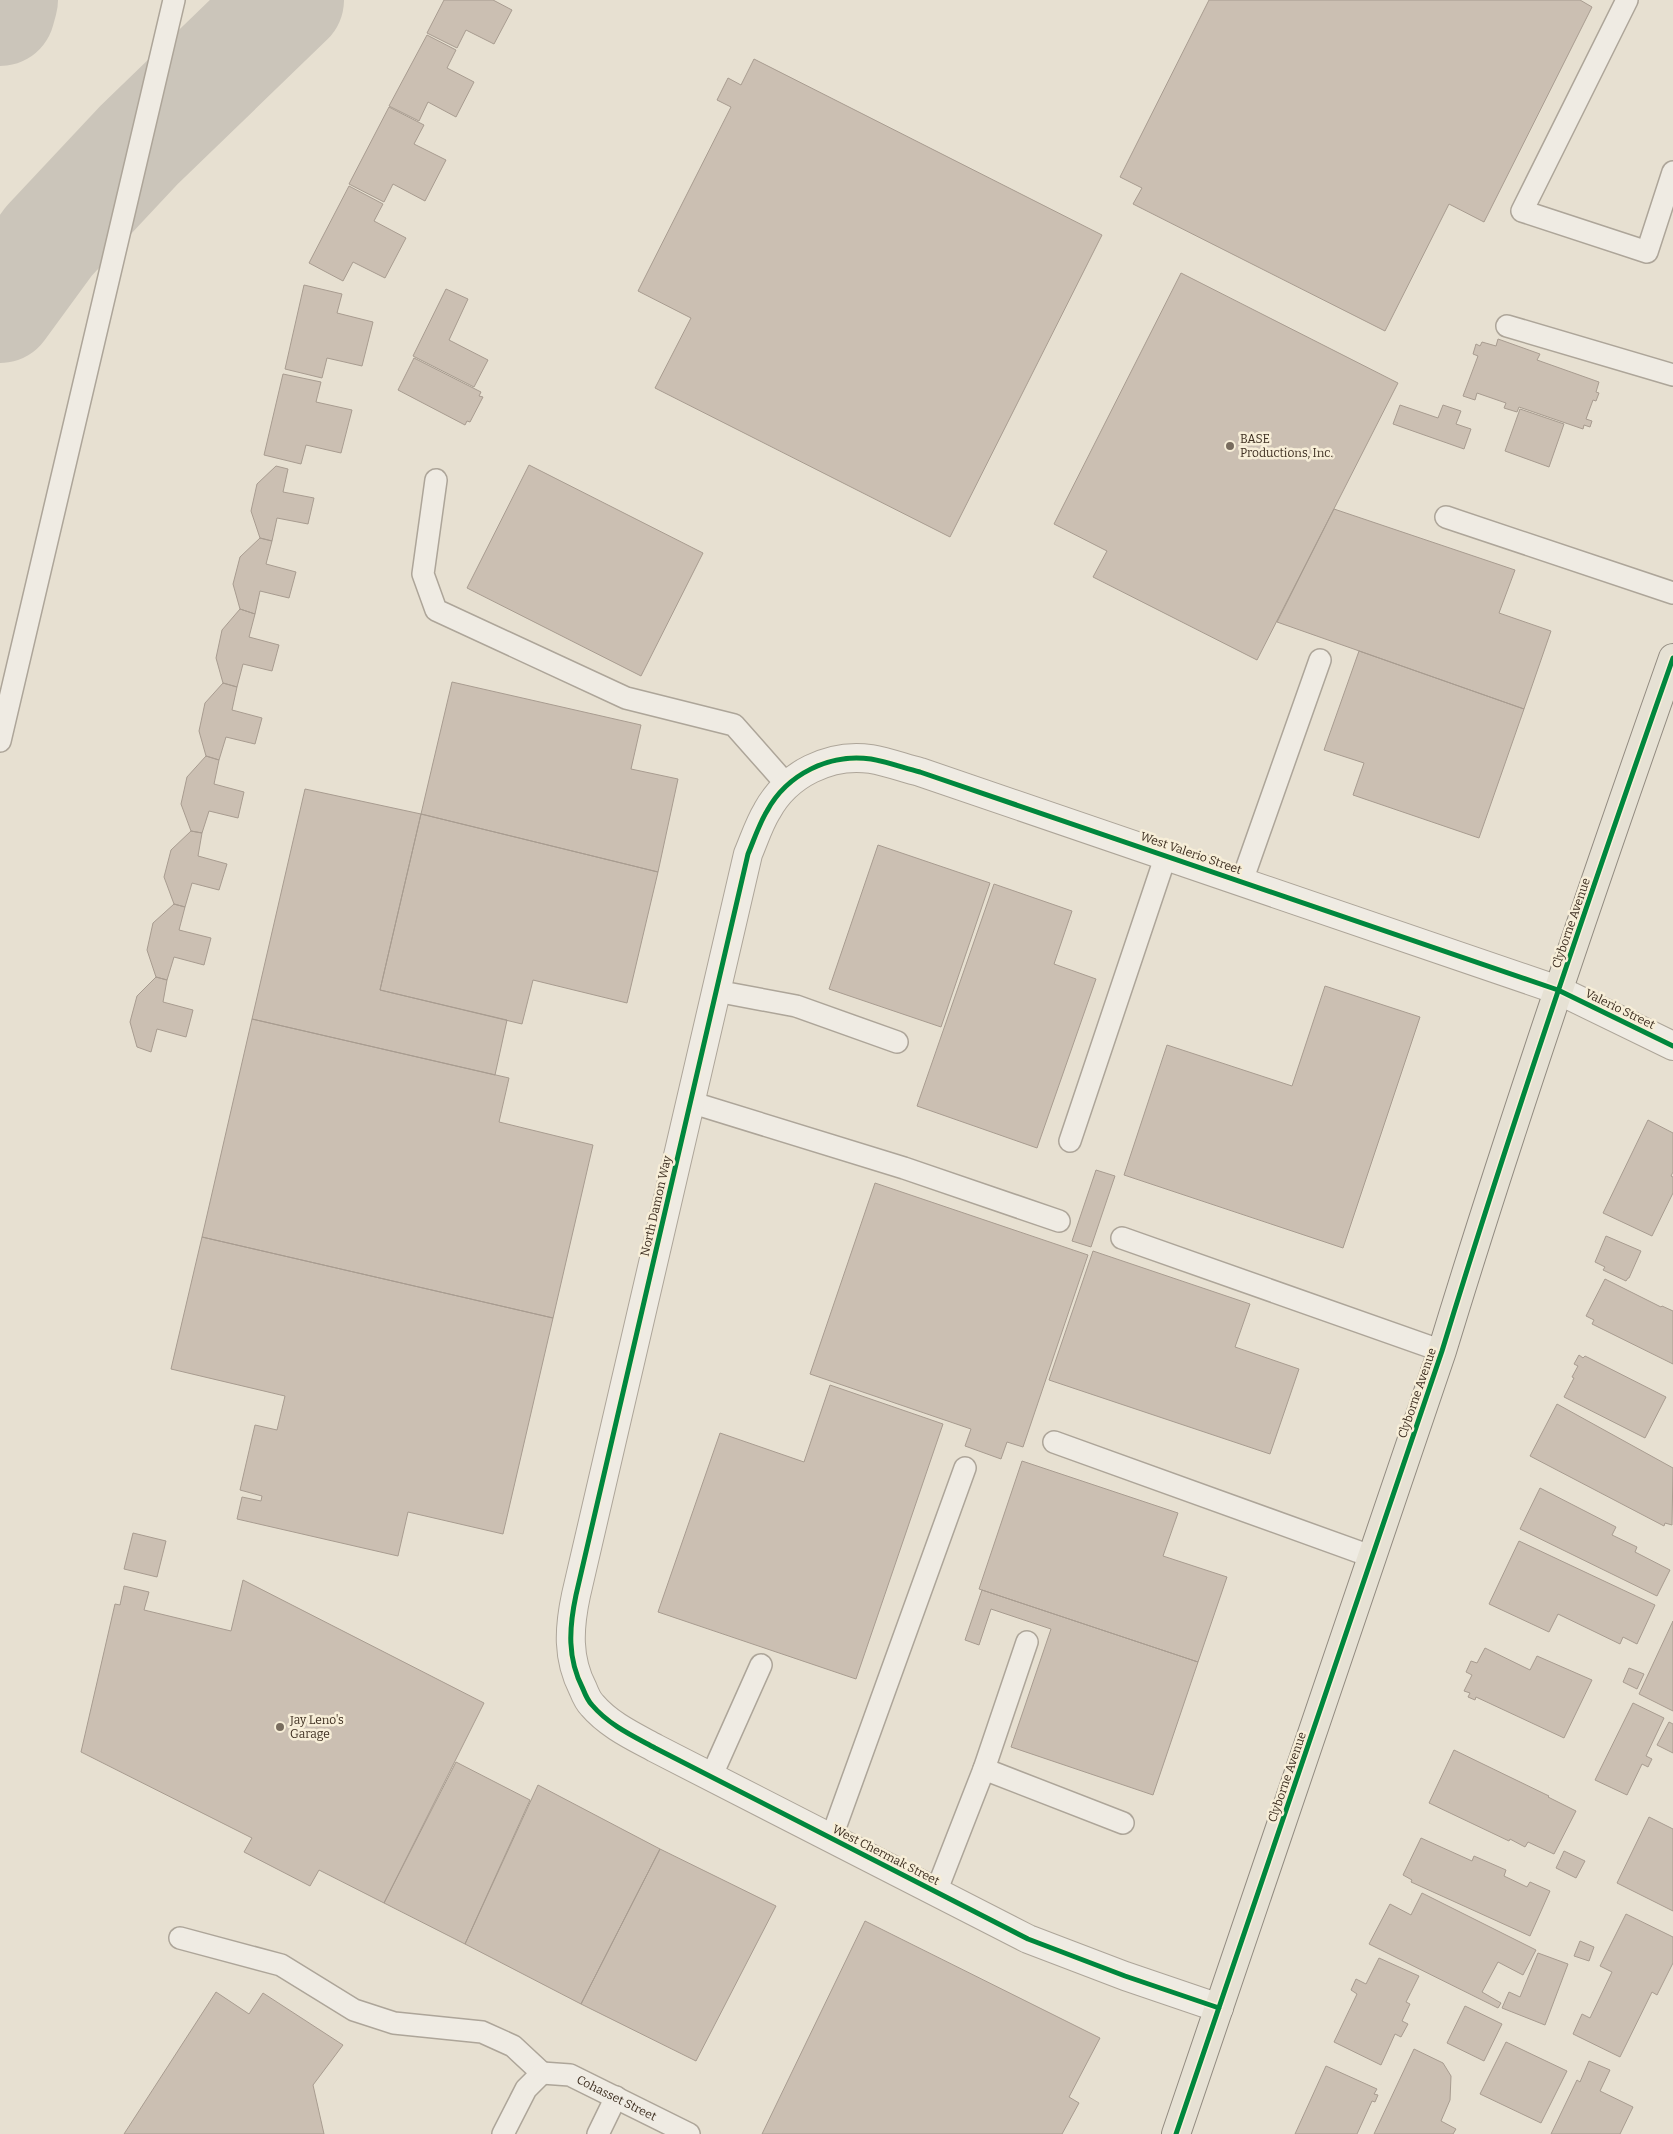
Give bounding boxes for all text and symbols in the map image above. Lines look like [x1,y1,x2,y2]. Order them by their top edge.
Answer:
place label: BASE Productions, Inc. [1240,432,1333,460]
marker: BASE Productions, Inc. [1224,440,1236,452]
street label: West Valerio Street [1138,829,1244,877]
street label: Clyborne Avenue [1549,876,1593,970]
street label: Valerio Street [1583,986,1658,1032]
street label: North Damon Way [638,1154,675,1258]
street label: Clyborne Avenue [1395,1346,1439,1440]
place label: Jay Leno's Garage [289,1713,344,1741]
marker: Jay Leno's Garage [274,1721,286,1733]
street label: Clyborne Avenue [1265,1730,1309,1824]
street label: West Chermak Street [830,1822,942,1888]
street label: Cohasset Street [574,2072,659,2124]

